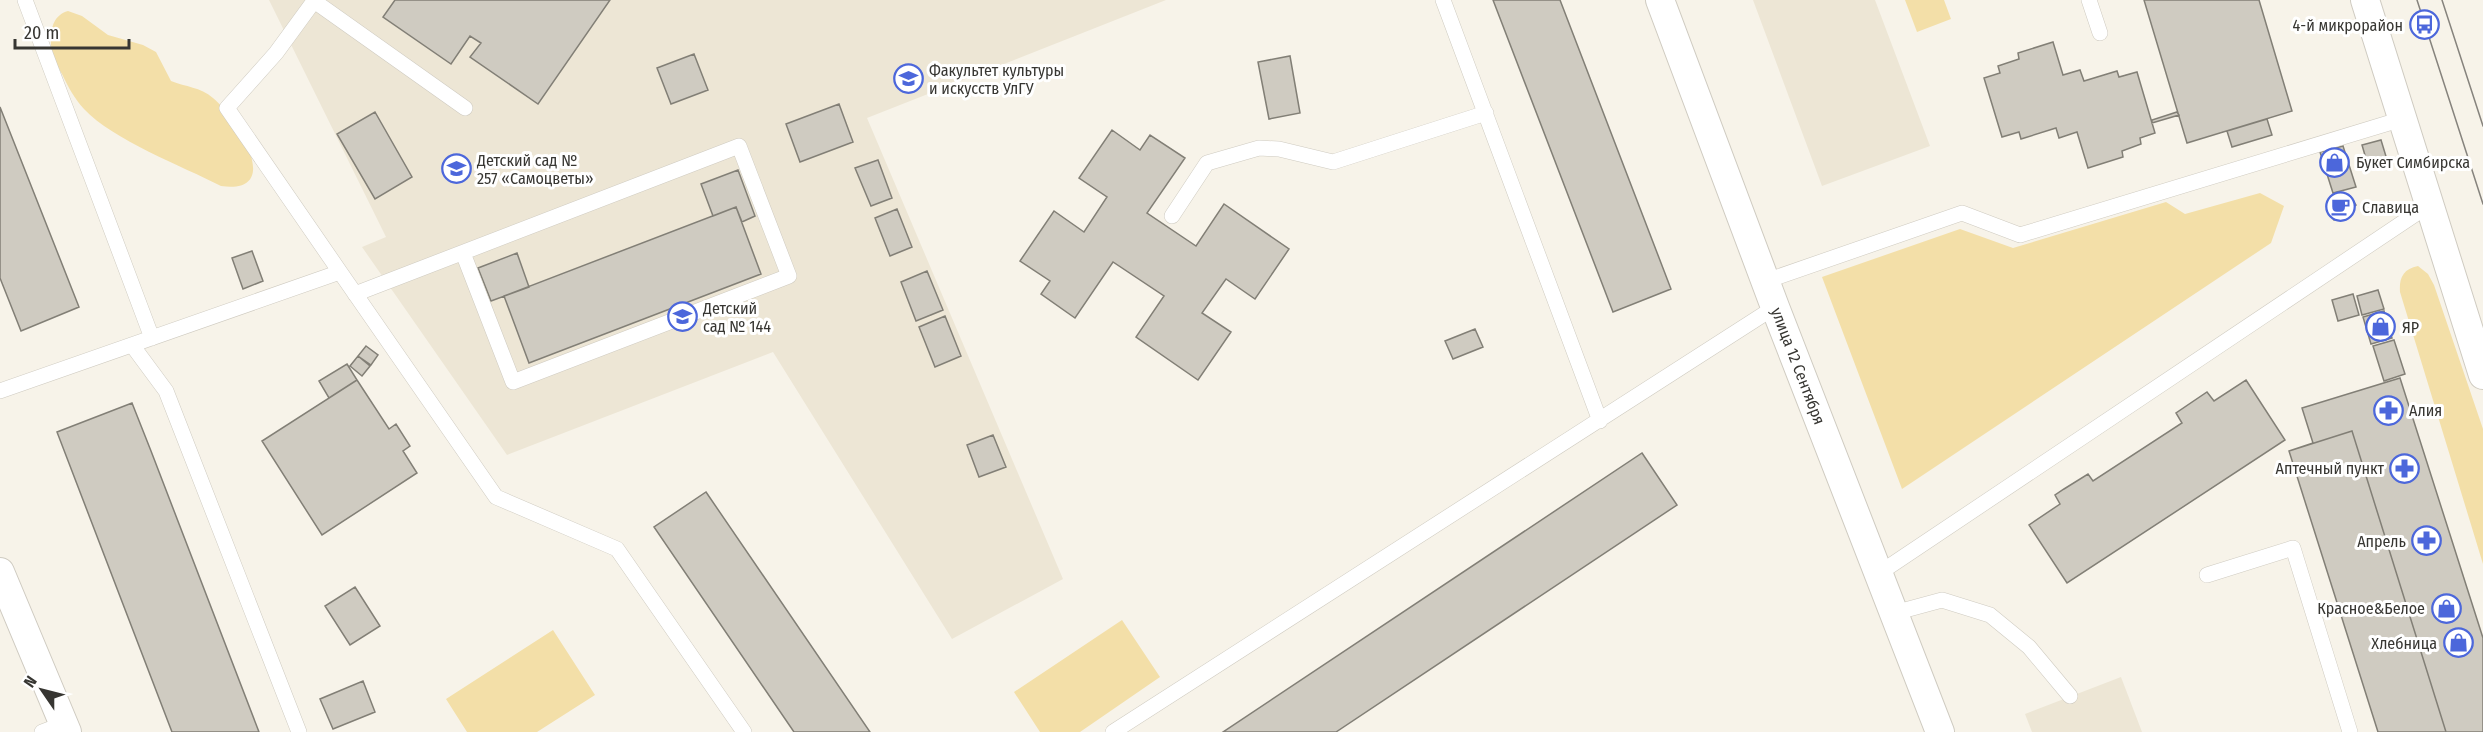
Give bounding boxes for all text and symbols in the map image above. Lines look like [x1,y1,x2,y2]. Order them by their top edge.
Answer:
bus stop icon: 4-й микрорайон [2408,9,2440,41]
scale bar [15,12,129,50]
place label: 4-й микрорайон [2293,16,2403,35]
text: 20 m [24,22,59,44]
place label: Факультет культуры и искусств УлГУ [929,61,1064,98]
school or university icon: Факультет культуры и искусств УлГУ [892,63,924,95]
shop icon: Букет Симбирска [2319,146,2351,178]
place label: Детский сад № 257 «Самоцветы» [476,151,594,188]
school or university icon: Детский сад № 257 «Самоцветы» [440,153,472,185]
place label: Букет Симбирска [2356,153,2470,172]
cafe icon: Славица [2325,191,2357,223]
place label: Славица [2362,198,2419,217]
place label: Детский сад № 144 [702,299,771,336]
school or university icon: Детский сад № 144 [666,301,698,333]
street label: улица 12 Сентября [1767,305,1829,427]
shop icon: ЯР [2365,311,2397,343]
place label: ЯР [2402,318,2419,337]
pharmacy icon: Алия [2372,394,2404,426]
place label: Алия [2409,401,2442,420]
pharmacy icon: Аптечный пункт [2389,452,2421,484]
place label: Аптечный пункт [2276,459,2384,478]
pharmacy icon: Апрель [2411,525,2443,557]
place label: Апрель [2357,532,2406,551]
shop icon: Красное&Белое [2430,592,2462,624]
place label: Красное&Белое [2317,599,2425,618]
shop icon: Хлебница [2442,627,2474,659]
place label: Хлебница [2371,634,2437,653]
north arrow [12,660,72,720]
text: N [20,672,41,691]

